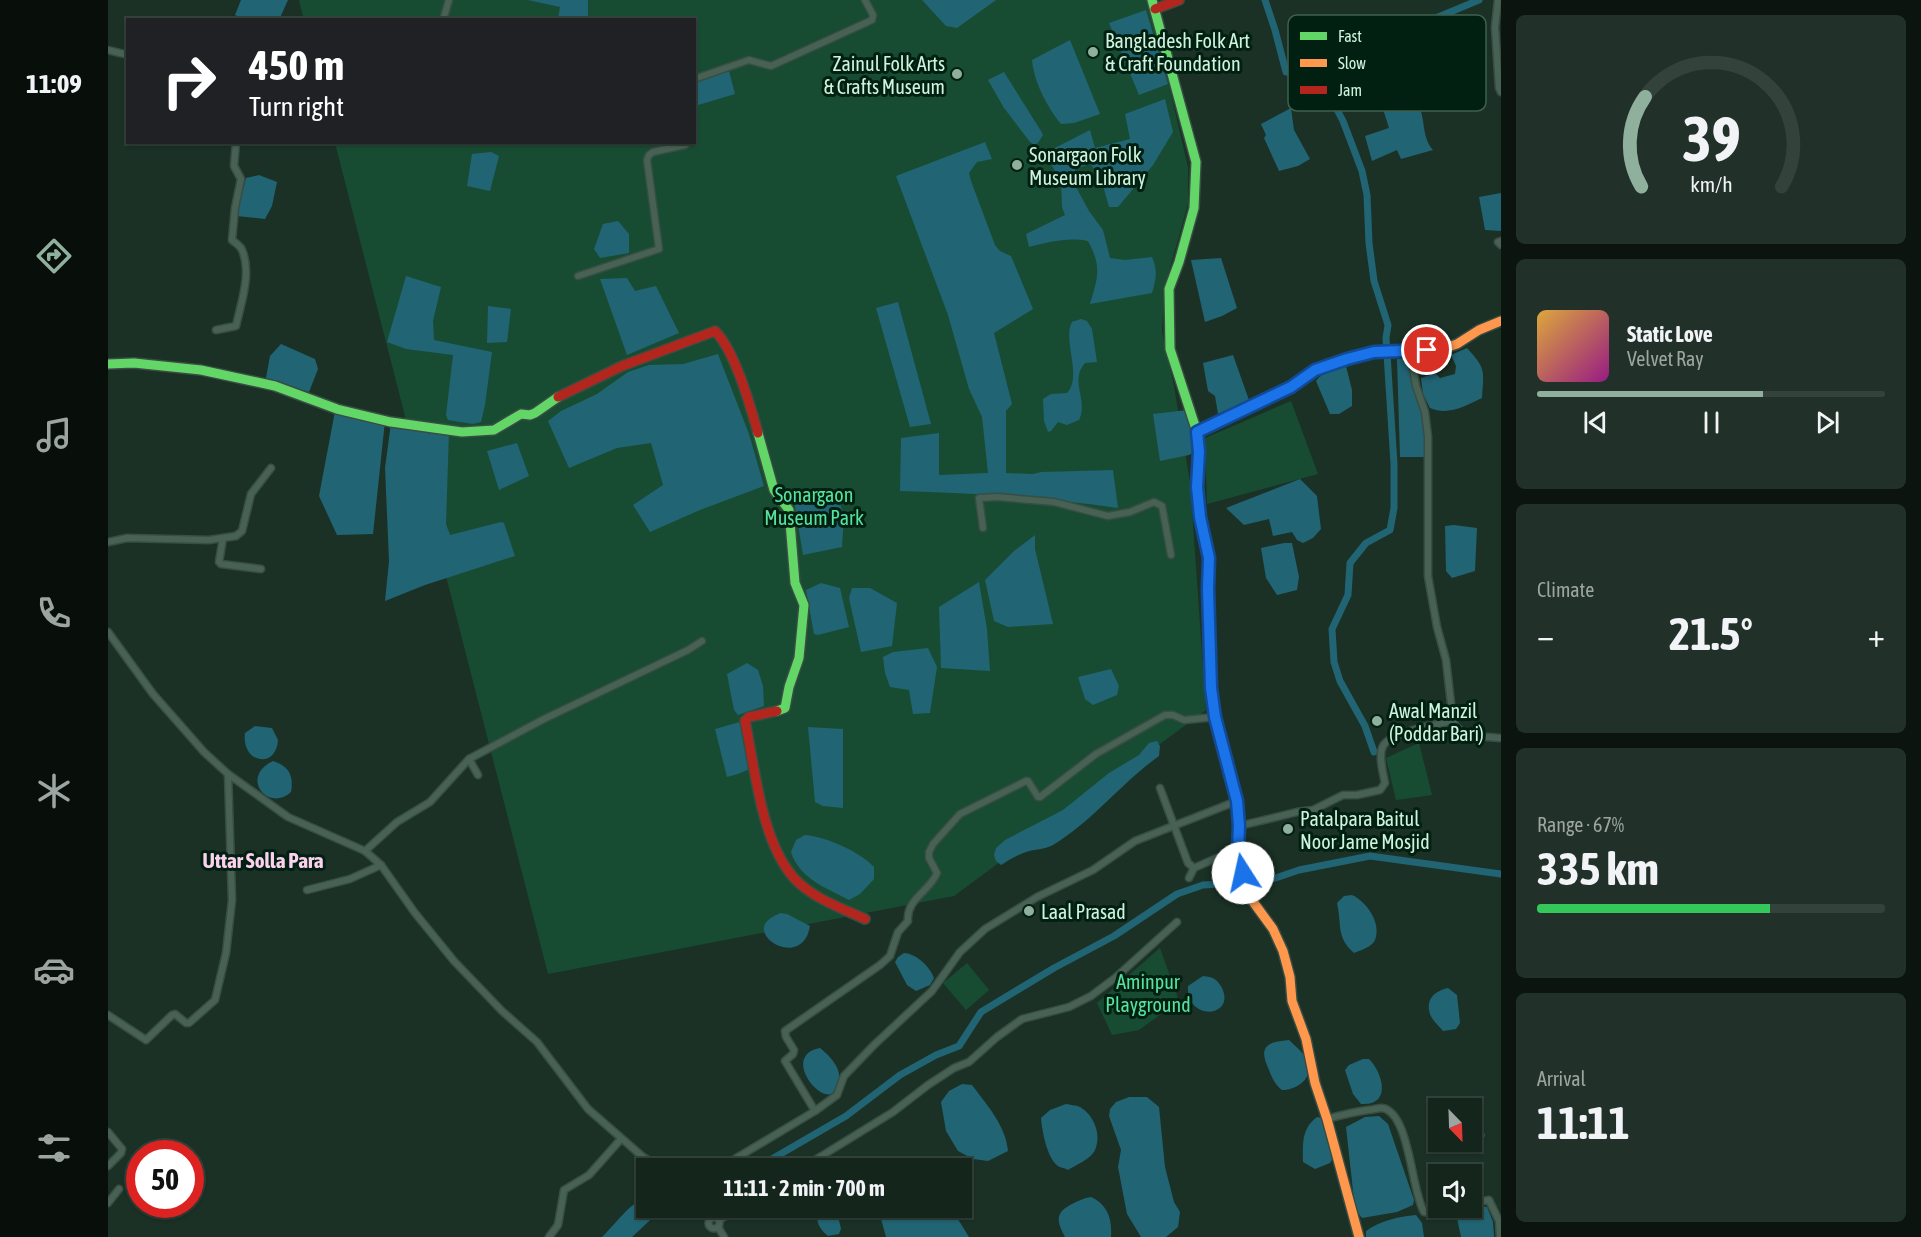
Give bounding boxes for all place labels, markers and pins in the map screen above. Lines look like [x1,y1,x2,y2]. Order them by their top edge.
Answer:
place label: Bangladesh Folk Art & Craft Foundation [1105,29,1250,75]
marker: Bangladesh Folk Art & Craft Foundation [1086,45,1100,59]
place label: Zainul Folk Arts & Crafts Museum [824,52,945,98]
marker: Zainul Folk Arts & Crafts Museum [950,67,964,81]
place label: Sonargaon Folk Museum Library [1029,143,1146,189]
marker: Sonargaon Folk Museum Library [1010,158,1024,172]
pin [1401,324,1452,375]
place label: Awal Manzil (Poddar Bari) [1389,699,1484,745]
marker: Awal Manzil (Poddar Bari) [1370,714,1384,728]
place label: Patalpara Baitul Noor Jame Mosjid [1300,807,1430,853]
marker: Patalpara Baitul Noor Jame Mosjid [1281,822,1295,836]
place label: Laal Prasad [1041,900,1126,923]
marker: Laal Prasad [1022,904,1036,918]

